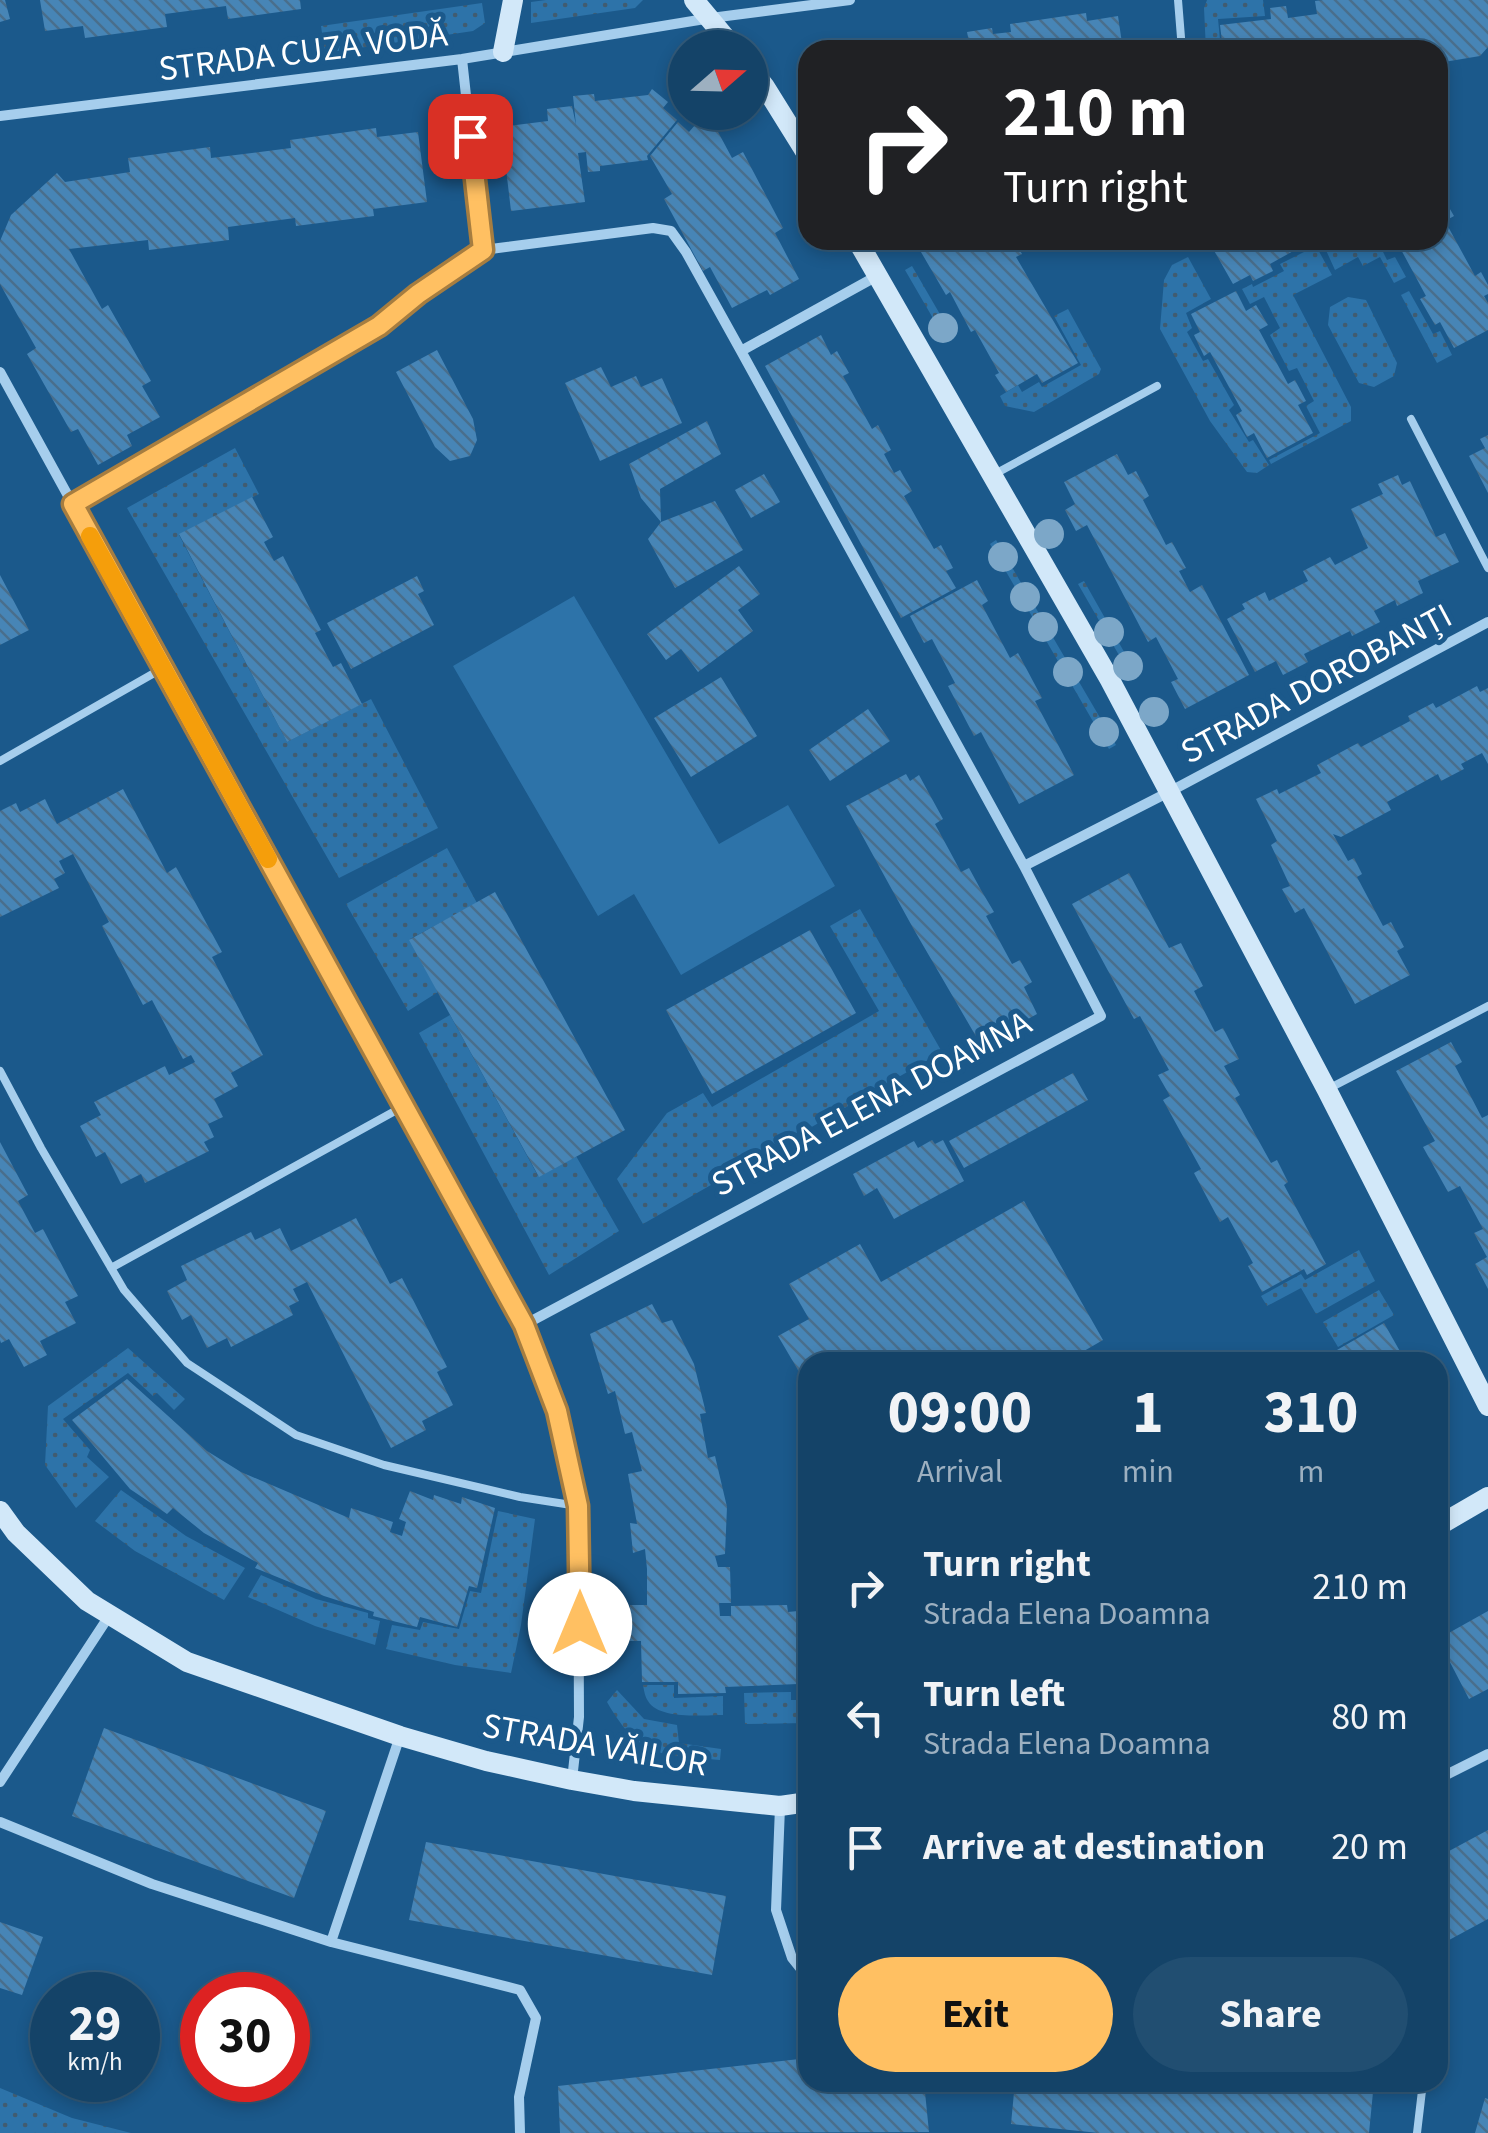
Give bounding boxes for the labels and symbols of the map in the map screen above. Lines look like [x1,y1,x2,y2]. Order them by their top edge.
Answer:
street label: STRADA CUZA VODĂ [156,9,450,95]
north arrow [668,30,768,130]
pin [428,94,513,179]
street label: STRADA DOROBANȚI [1172,591,1461,777]
street label: STRADA ELENA DOAMNA [703,998,1040,1209]
position arrow [528,1572,632,1676]
street label: STRADA VĂILOR [478,1701,711,1789]
speed limit sign: 30 [180,1972,310,2102]

